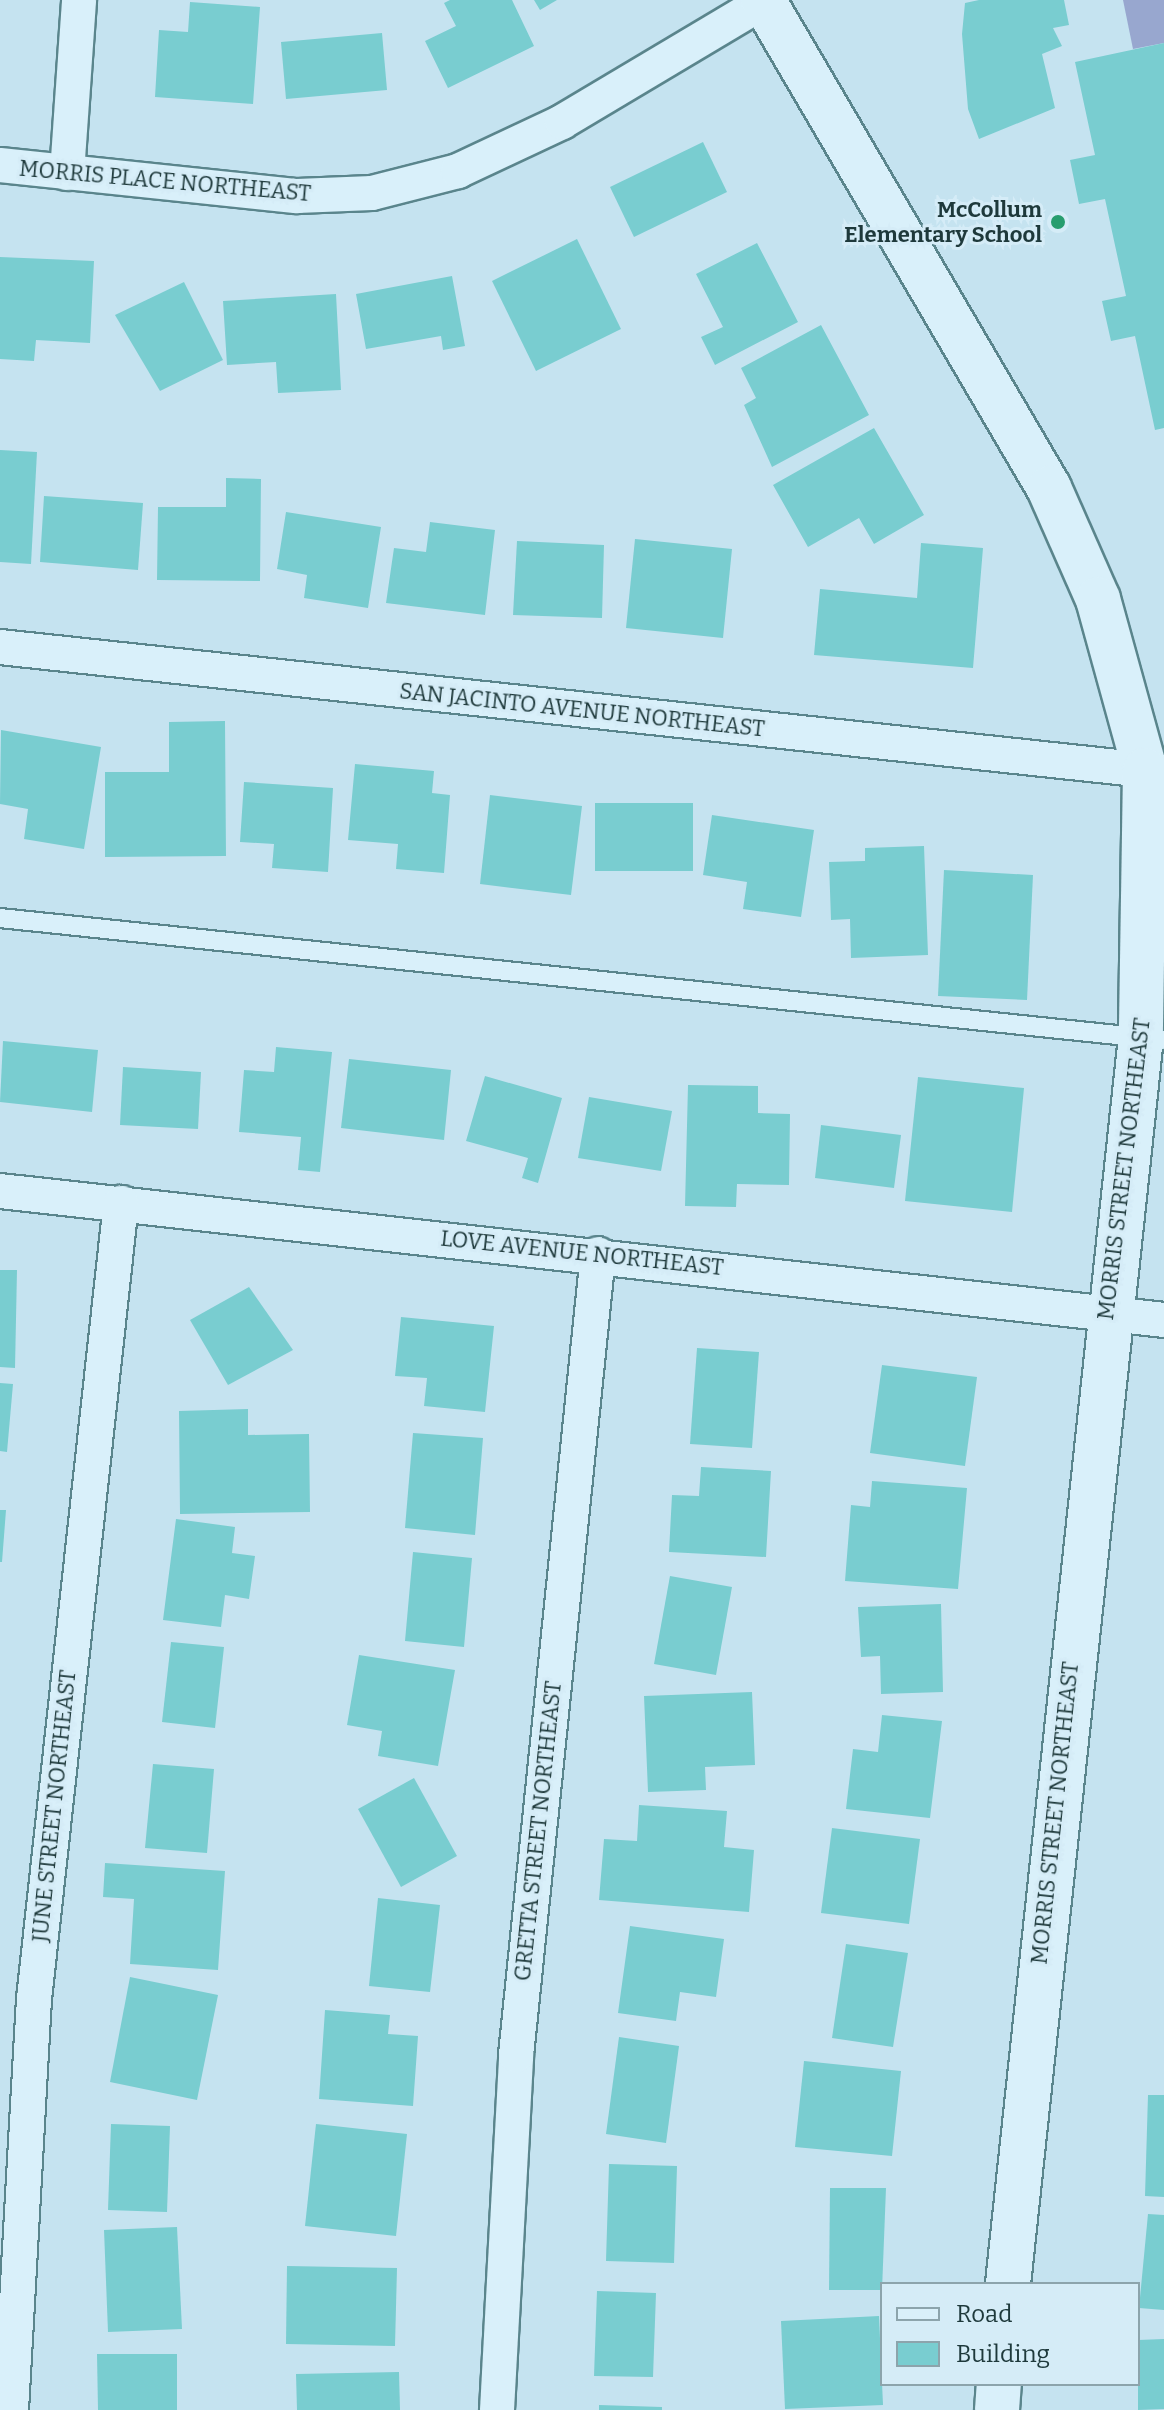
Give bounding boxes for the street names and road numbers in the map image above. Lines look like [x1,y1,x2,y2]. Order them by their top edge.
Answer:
street label: MORRIS PLACE NORTHEAST [18,155,312,207]
street label: SAN JACINTO AVENUE NORTHEAST [398,678,766,742]
street label: MORRIS STREET NORTHEAST [1092,1016,1156,1322]
street label: LOVE AVENUE NORTHEAST [439,1225,725,1281]
street label: MORRIS STREET NORTHEAST [1026,1660,1084,1966]
street label: JUNE STREET NORTHEAST [27,1669,81,1943]
street label: GRETTA STREET NORTHEAST [509,1680,567,1982]

